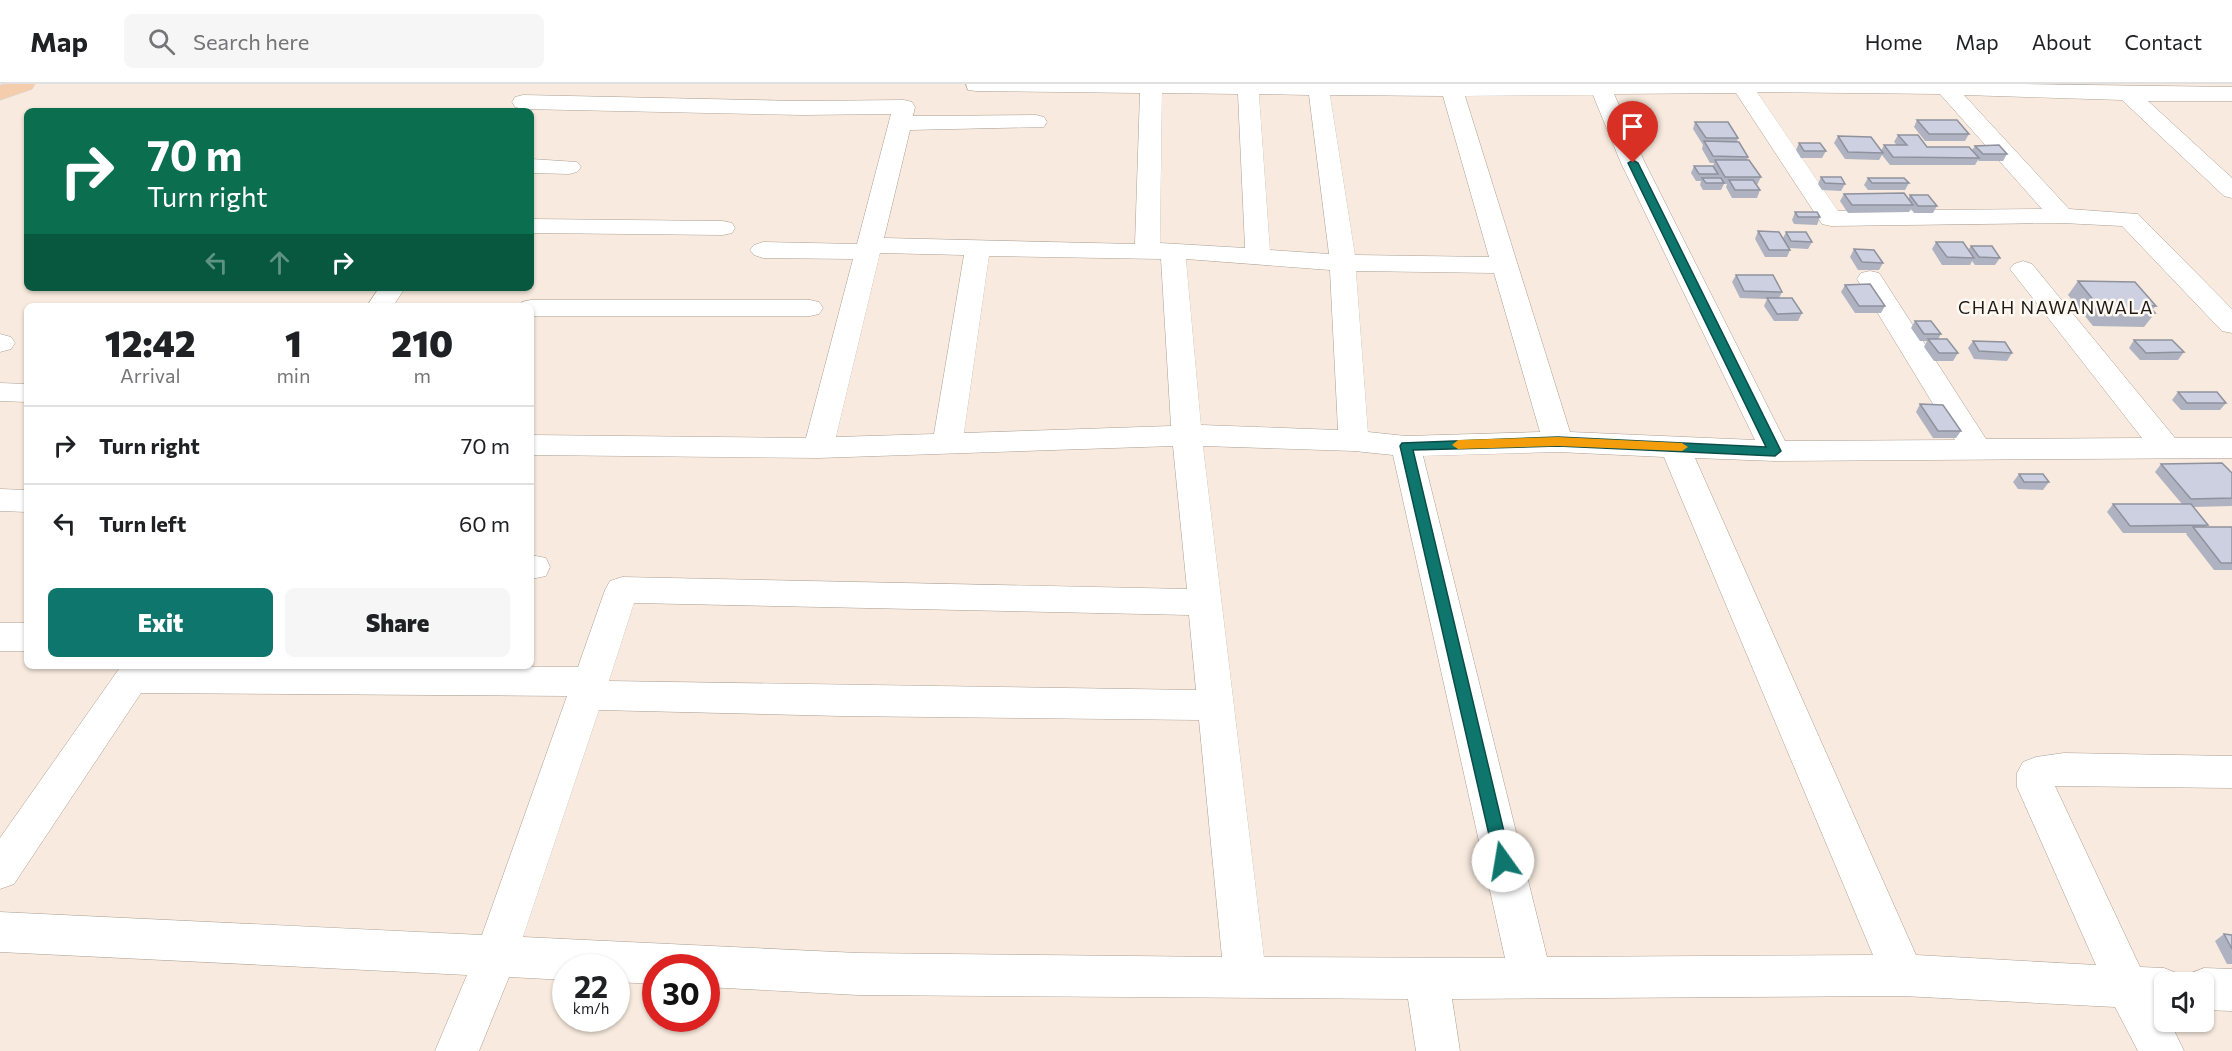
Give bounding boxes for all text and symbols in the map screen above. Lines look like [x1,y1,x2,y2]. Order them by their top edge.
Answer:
search box [124,14,544,68]
text: Map [30,24,88,58]
icon: search [145,25,178,58]
text: Search here [193,28,309,55]
text: Home [1865,29,1922,54]
text: Map [1955,29,1999,54]
text: About [2032,29,2091,54]
text: Contact [2124,29,2202,54]
pin [1607,101,1658,163]
icon: arrive [1616,110,1649,143]
text: 70 m [147,128,242,180]
icon: right [48,132,126,210]
text: Turn right [147,180,267,213]
icon: left [200,246,233,279]
icon: ahead [263,246,296,279]
icon: right [326,246,359,279]
district label: CHAH NAWANWALA [1958,296,2154,318]
text: 12:42 [105,320,196,364]
text: 1 [285,320,302,364]
text: 210 [391,320,453,364]
text: Arrival [120,363,180,387]
text: min [276,363,310,387]
text: m [414,363,431,387]
icon: right [48,429,81,462]
text: Turn right [99,432,200,459]
text: 70 m [461,432,510,459]
icon: left [48,507,81,540]
text: Turn left [99,510,186,537]
text: 60 m [459,510,510,537]
button: Exit [48,588,273,657]
button: Share [285,588,510,657]
position arrow [1471,829,1535,893]
speed limit sign: 30 [642,954,720,1032]
text: 22 [574,967,608,1004]
map controls [2154,972,2214,1032]
button: sound [2154,972,2214,1032]
text: km/h [573,999,609,1017]

